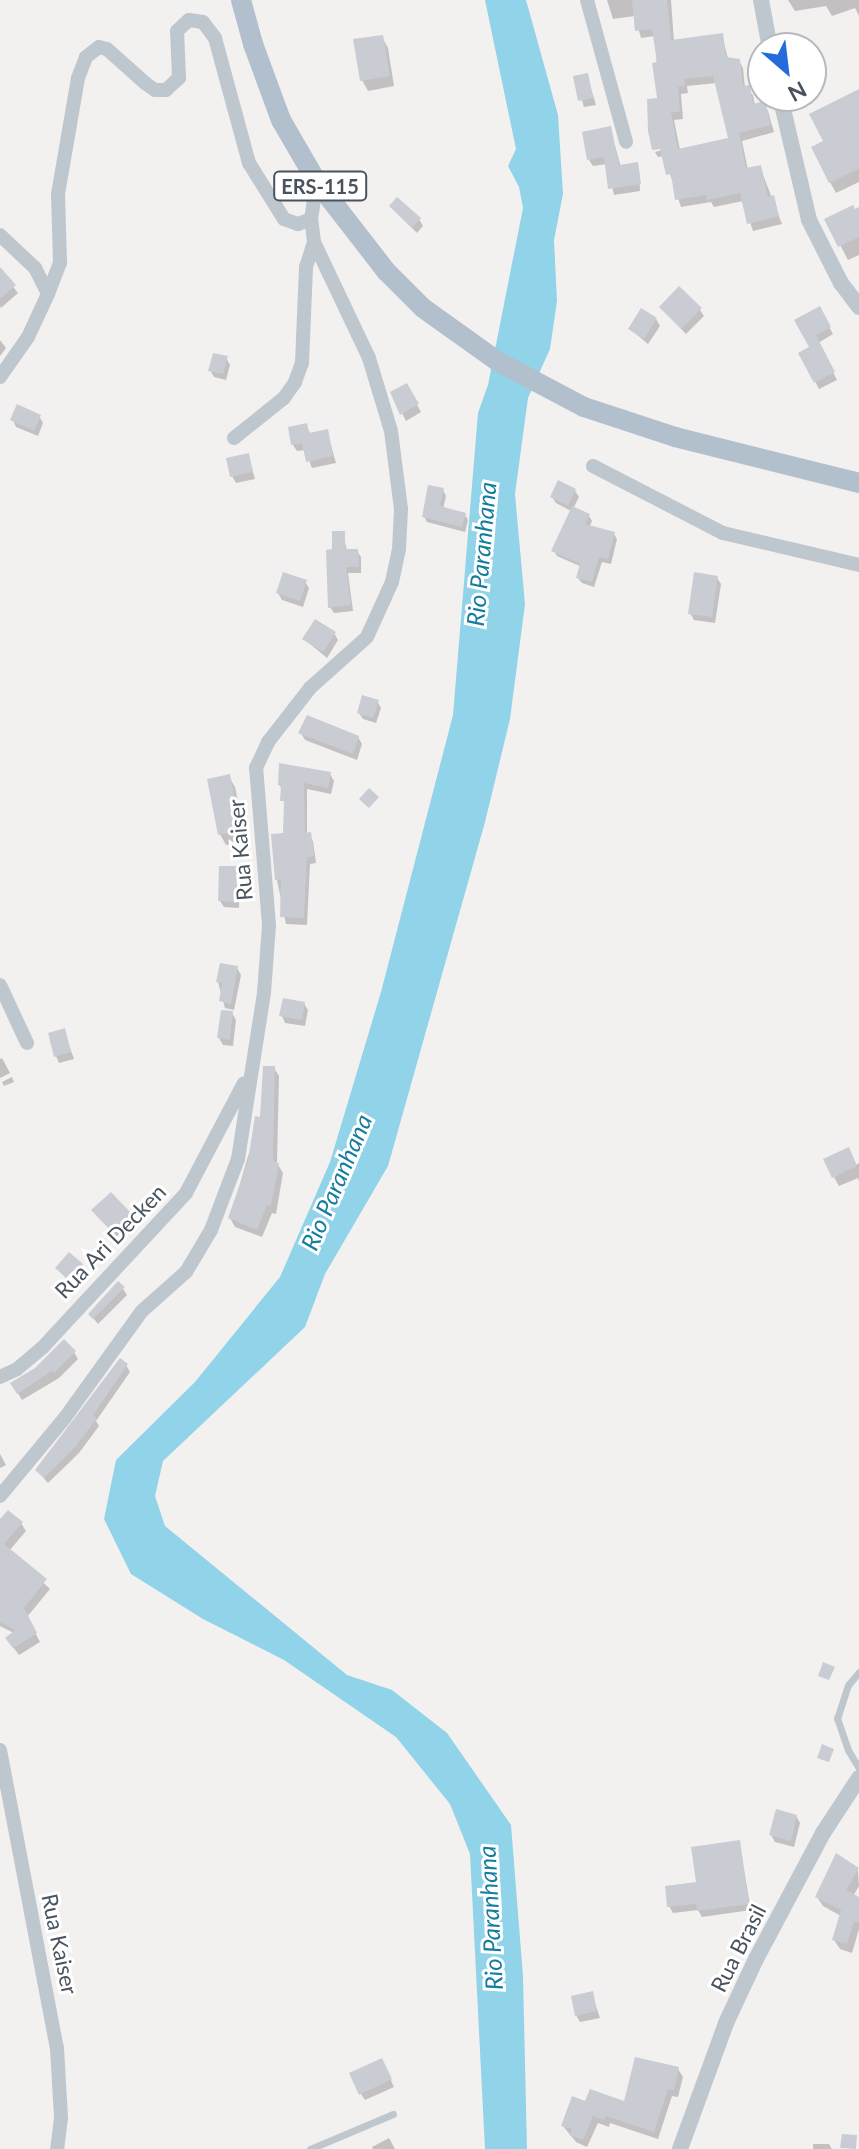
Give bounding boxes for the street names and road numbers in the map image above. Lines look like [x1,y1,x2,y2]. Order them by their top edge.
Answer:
road number: ERS-115 [272,170,368,202]
street label: Rua Kaiser [222,798,258,902]
street label: Rua Ari Decken [49,1178,171,1304]
street label: Rua Kaiser [36,1891,84,1997]
street label: Rua Brasil [705,1900,771,1996]

